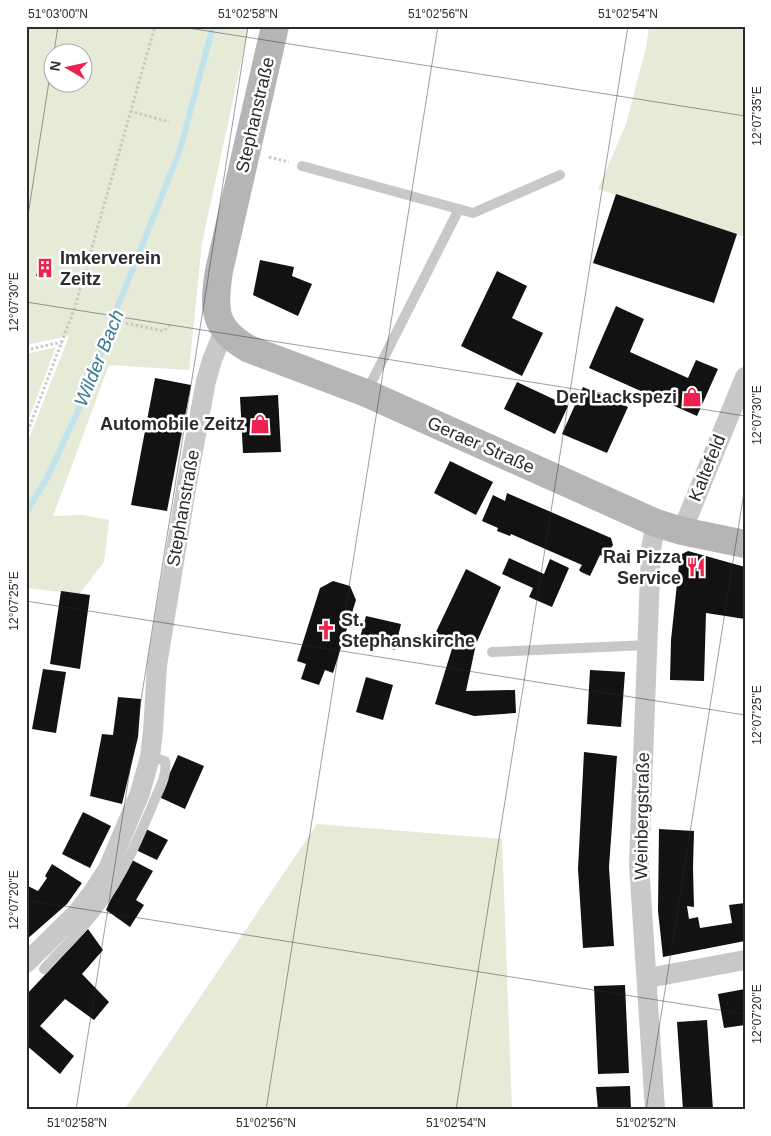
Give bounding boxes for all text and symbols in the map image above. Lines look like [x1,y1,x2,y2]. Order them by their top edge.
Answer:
text: 51°03'00"N [28,7,88,21]
text: 51°02'58"N [218,7,278,21]
text: 51°02'56"N [408,7,468,21]
text: 51°02'54"N [598,7,658,21]
north arrow [42,42,92,92]
street label: Stephanstraße [232,55,278,175]
text: N [46,60,64,72]
text: 12°07'35"E [750,86,764,146]
place label: Imkerverein Zeitz [60,248,161,289]
building icon: Imkerverein Zeitz [34,257,56,279]
text: 12°07'30"E [7,272,21,332]
water label: Wilder Bach [70,307,128,409]
text: 12°07'30"E [750,385,764,445]
shop icon: Der Lackspezi [681,386,703,408]
place label: Der Lackspezi [556,387,677,407]
street label: Geraer Straße [424,412,538,478]
shop icon: Automobile Zeitz [249,413,271,435]
place label: Automobile Zeitz [100,414,245,434]
street label: Kaltefeld [685,432,729,504]
street label: Stephanstraße [163,448,203,568]
place label: Rai Pizza Service [603,547,682,588]
restaurant icon: Rai Pizza Service [685,556,707,578]
text: 12°07'25"E [7,571,21,631]
place label: St. Stephanskirche [341,610,475,651]
church icon: St. Stephanskirche [315,619,337,641]
text: 12°07'25"E [750,685,764,745]
street label: Weinbergstraße [631,752,653,880]
text: 12°07'20"E [7,870,21,930]
text: 12°07'20"E [750,984,764,1044]
text: 51°02'58"N [47,1116,107,1130]
text: 51°02'56"N [236,1116,296,1130]
text: 51°02'54"N [426,1116,486,1130]
text: 51°02'52"N [616,1116,676,1130]

